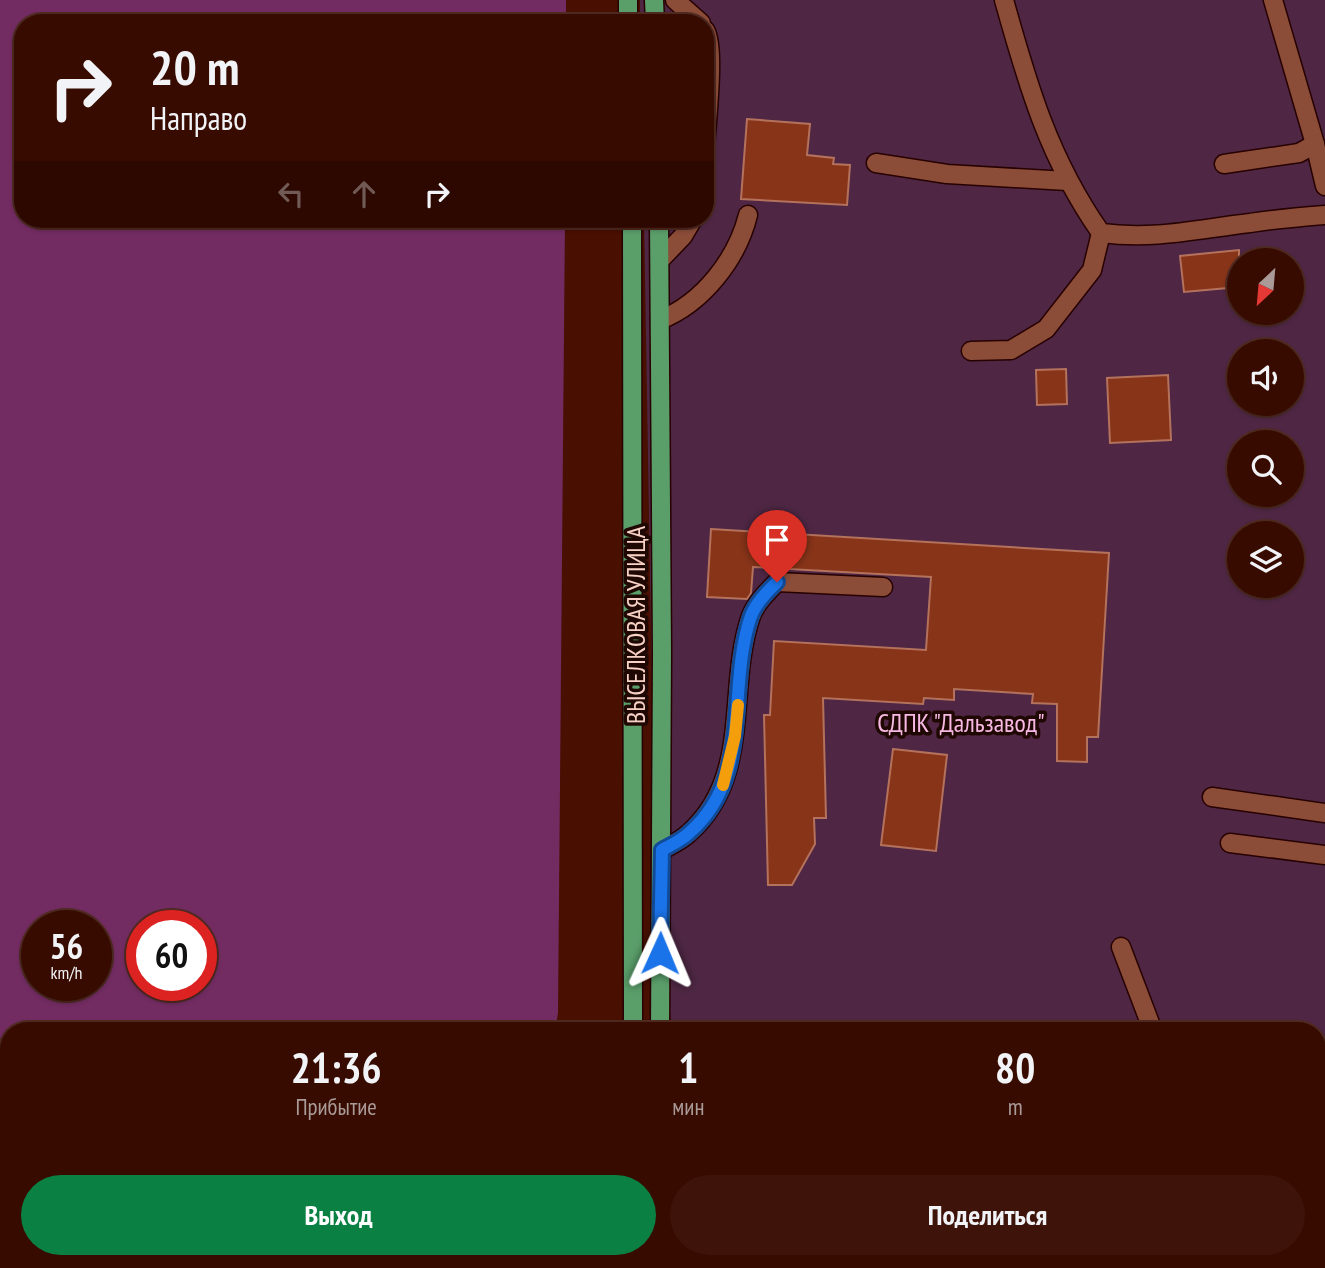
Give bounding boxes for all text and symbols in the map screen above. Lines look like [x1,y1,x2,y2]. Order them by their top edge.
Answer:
text: 20 m [150,35,239,99]
icon: right [35,42,126,133]
text: Направо [150,97,247,139]
icon: left [272,175,310,213]
icon: ahead [345,175,383,213]
icon: right [418,175,456,213]
north arrow [1227,248,1304,326]
map controls [1227,248,1304,598]
button: sound [1227,339,1304,416]
button: search [1227,430,1304,507]
pin [747,510,807,582]
icon: arrive [758,521,796,559]
button: layers [1227,521,1304,598]
street label: ВЫСЕЛКОВАЯ УЛИЦА [619,525,652,724]
park label: СДПК "Дальзавод" [877,706,1045,739]
speed limit sign: 60 [126,910,217,1001]
position arrow [623,916,697,990]
text: 56 [50,923,83,969]
text: km/h [51,961,82,984]
text: 21:36 [291,1040,382,1095]
text: 1 [678,1040,698,1095]
text: 80 [995,1040,1035,1095]
text: Прибытие [295,1092,377,1121]
text: мин [672,1092,704,1121]
text: m [1008,1092,1023,1121]
button: Выход [21,1175,656,1255]
button: Поделиться [670,1175,1305,1255]

